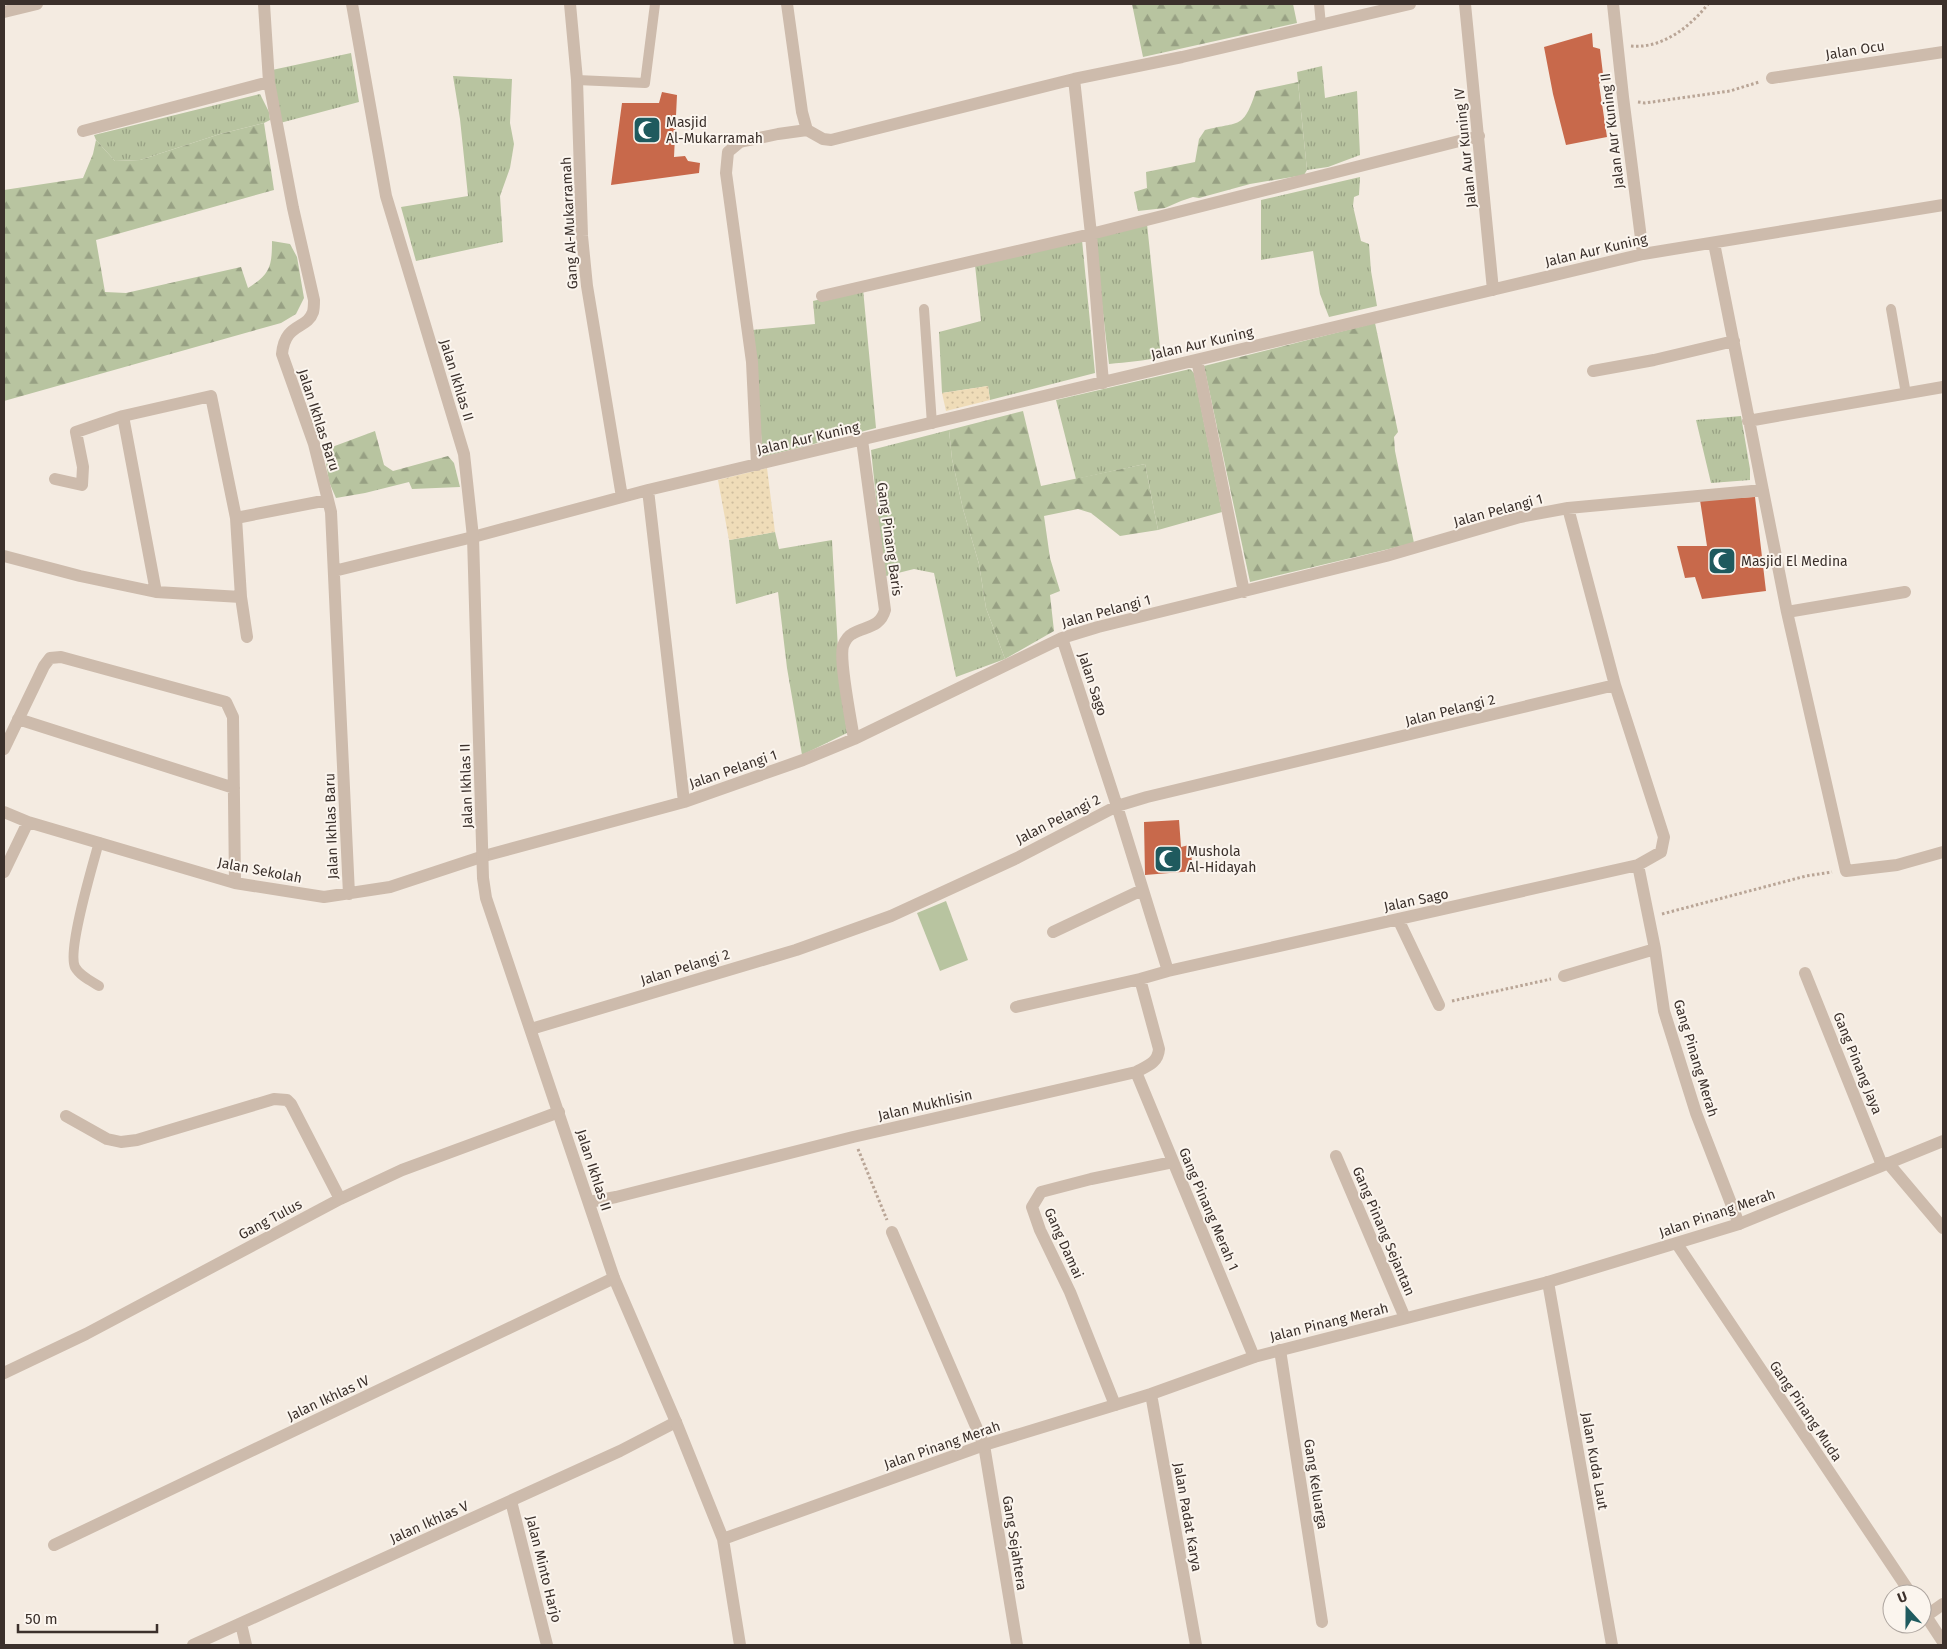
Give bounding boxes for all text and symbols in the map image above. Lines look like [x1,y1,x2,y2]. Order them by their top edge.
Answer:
street label: Jalan Ocu [1824,37,1886,64]
street label: Jalan Aur Kuning II [1597,72,1628,190]
street label: Jalan Aur Kuning IV [1451,87,1480,209]
place label: Masjid Al-Mukarramah [666,114,763,147]
mosque icon: Masjid Al-Mukarramah [632,115,662,145]
street label: Gang Al-Mukarramah [558,156,581,290]
street label: Jalan Aur Kuning [1543,230,1650,271]
street label: Jalan Aur Kuning [1149,323,1256,364]
street label: Jalan Ikhlas II [436,337,477,423]
street label: Jalan Ikhlas Baru [294,367,343,473]
street label: Jalan Aur Kuning [755,418,862,459]
street label: Gang Pinang Baris [873,481,906,598]
street label: Jalan Pelangi 1 [1452,490,1545,531]
mosque icon: Masjid El Medina [1707,546,1737,576]
place label: Masjid El Medina [1741,553,1848,570]
street label: Jalan Pelangi 1 [1060,591,1153,632]
street label: Jalan Sago [1074,650,1111,718]
street label: Jalan Pelangi 2 [1403,691,1497,730]
street label: Jalan Ikhlas II [457,743,476,829]
street label: Jalan Pelangi 1 [687,747,779,792]
street label: Jalan Ikhlas Baru [321,773,342,879]
street label: Jalan Pelangi 2 [1013,791,1103,848]
place label: Mushola Al-Hidayah [1187,843,1256,876]
mosque icon: Mushola Al-Hidayah [1153,844,1183,874]
street label: Jalan Sekolah [216,854,304,887]
street label: Jalan Sago [1382,885,1450,916]
street label: Jalan Pelangi 2 [638,946,732,989]
street label: Gang Pinang Merah [1670,997,1721,1119]
street label: Gang Pinang Jaya [1829,1010,1886,1117]
street label: Jalan Mukhlisin [876,1086,974,1125]
street label: Jalan Ikhlas II [572,1127,615,1213]
street label: Gang Pinang Merah 1 [1175,1145,1242,1273]
street label: Gang Pinang Sejantan [1349,1164,1418,1298]
street label: Jalan Pinang Merah [1657,1186,1777,1241]
street label: Gang Tulus [236,1195,305,1243]
street label: Gang Damai [1040,1205,1087,1281]
street label: Jalan Pinang Merah [1268,1300,1390,1345]
street label: Gang Pinang Muda [1766,1358,1846,1465]
street label: Jalan Ikhlas IV [285,1372,372,1425]
street label: Jalan Kuda Laut [1578,1411,1612,1512]
street label: Jalan Pinang Merah [882,1418,1002,1473]
street label: Gang Keluarga [1300,1438,1331,1530]
street label: Jalan Padat Karya [1170,1461,1205,1573]
street label: Gang Sejahtera [999,1495,1030,1592]
street label: Jalan Ikhlas V [387,1497,471,1547]
street label: Jalan Minto Harjo [522,1514,565,1624]
north arrow [1882,1584,1932,1634]
text: U [1895,1588,1910,1607]
scale bar [18,1602,156,1634]
text: 50 m [25,1610,58,1628]

